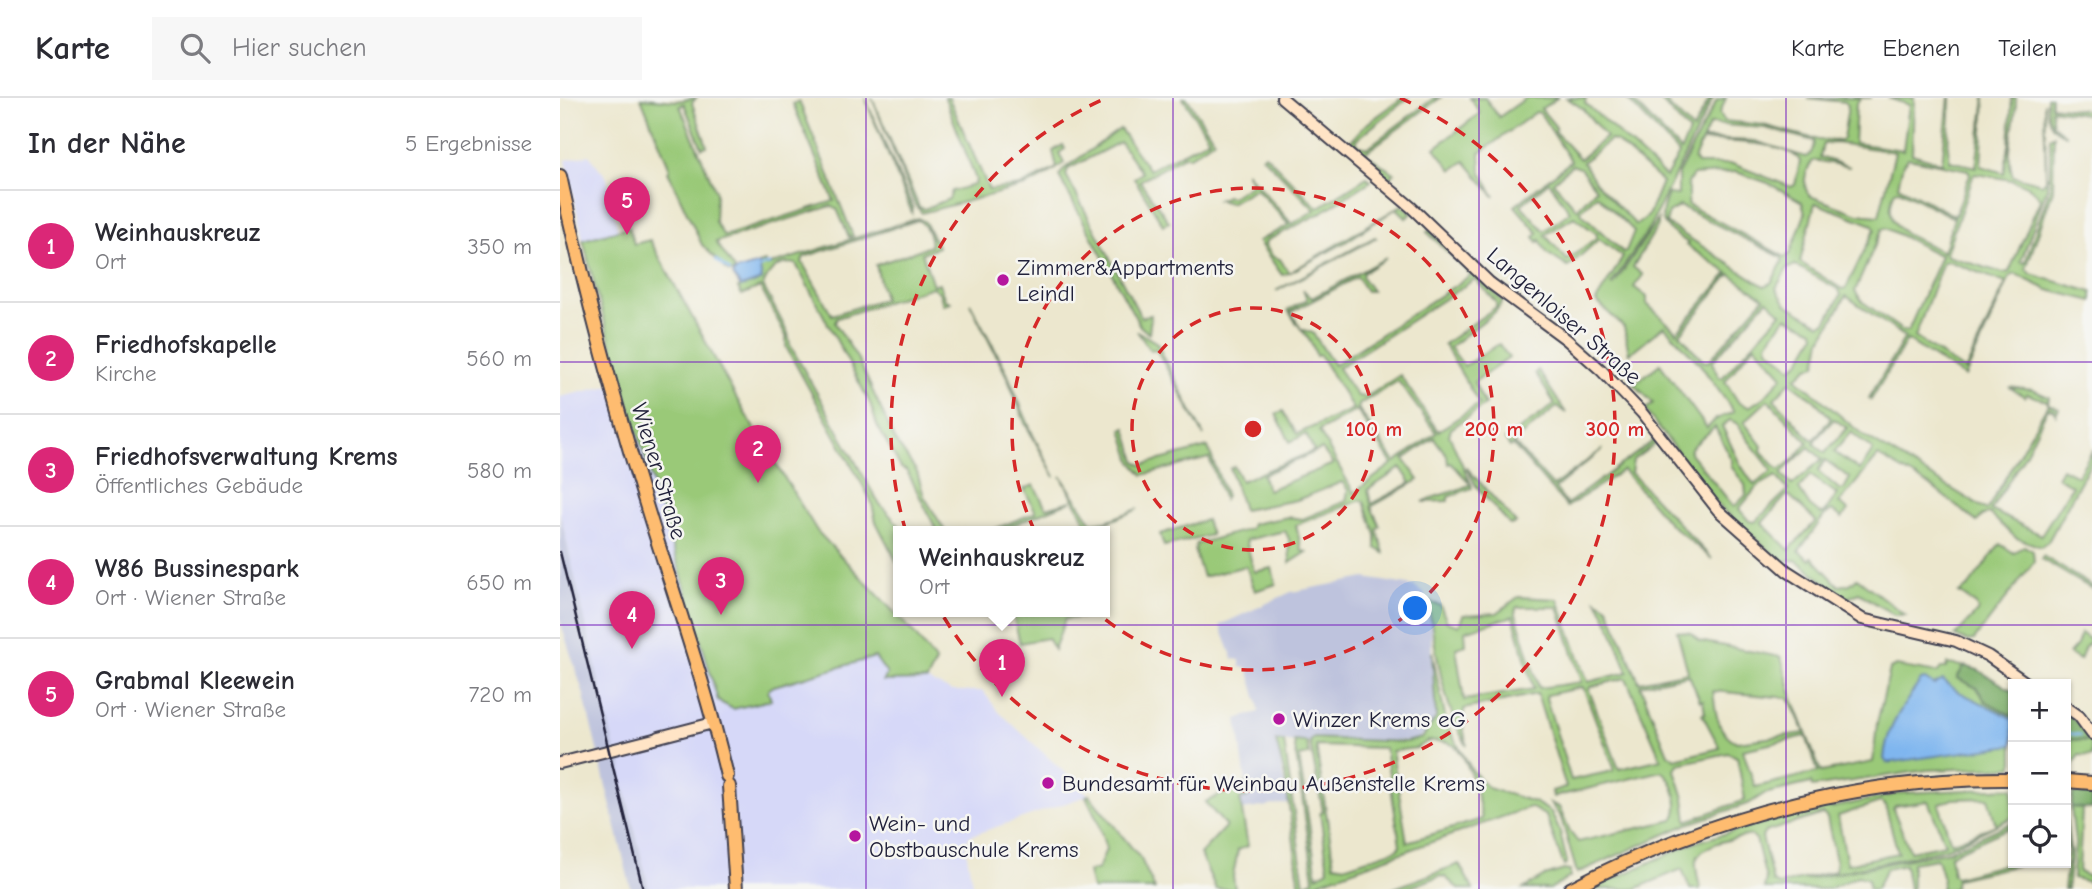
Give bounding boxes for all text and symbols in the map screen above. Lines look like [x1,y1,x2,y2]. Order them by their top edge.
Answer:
search box [152,17,642,80]
text: Karte [35,29,110,67]
icon: search [176,29,214,67]
text: Hier suchen [232,33,367,63]
text: Karte [1791,34,1844,62]
text: Ebenen [1882,34,1960,62]
text: Teilen [1998,34,2057,62]
text: In der Nähe [28,126,186,161]
text: 5 Ergebnisse [405,130,532,157]
pin: 5 [604,177,650,235]
text: Weinhauskreuz [95,218,260,248]
text: 1 [46,233,56,260]
text: 350 m [467,233,532,260]
street label: Langenloiser Straße [1481,242,1647,390]
text: Ort [95,248,126,275]
place label: Zimmer&Appartments Leindl [1017,254,1234,307]
marker: Zimmer&Appartments Leindl [995,272,1011,288]
text: Friedhofskapelle [95,330,277,360]
text: 2 [45,345,57,372]
text: 560 m [466,345,532,372]
text: Kirche [95,360,156,387]
street label: Wiener Straße [625,400,693,542]
centre of rings [1241,417,1265,441]
text: 100 m [1346,417,1402,441]
text: 200 m [1465,417,1523,441]
text: 300 m [1586,417,1644,441]
pin: 2 [735,425,781,483]
text: Friedhofsverwaltung Krems [95,442,397,472]
text: 3 [45,457,57,484]
text: 580 m [467,457,532,484]
text: Öffentliches Gebäude [95,472,303,499]
popup [893,526,1110,617]
text: Weinhauskreuz [919,543,1084,573]
text: W86 Bussinespark [95,554,299,584]
pin: 3 [698,557,744,615]
text: 4 [46,569,56,596]
text: 650 m [466,569,532,596]
text: Ort [919,573,949,600]
text: Ort · Wiener Straße [95,584,286,611]
pin: 4 [609,591,655,649]
your location [1398,591,1432,625]
pin: 1 [979,639,1025,697]
text: Grabmal Kleewein [95,666,295,696]
map controls [2008,679,2071,868]
button: + [2008,679,2071,742]
text: 5 [45,681,57,708]
text: 720 m [468,681,532,708]
text: Ort · Wiener Straße [95,696,286,723]
place label: Winzer Krems eG [1293,706,1466,733]
marker: Winzer Krems eG [1271,711,1287,727]
button: − [2008,742,2071,805]
place label: Bundesamt für Weinbau Außenstelle Krems [1062,770,1485,797]
marker: Bundesamt für Weinbau Außenstelle Krems [1040,775,1056,791]
button: locate [2008,805,2071,868]
place label: Wein- und Obstbauschule Krems [869,810,1079,863]
marker: Wein- und Obstbauschule Krems [847,828,863,844]

